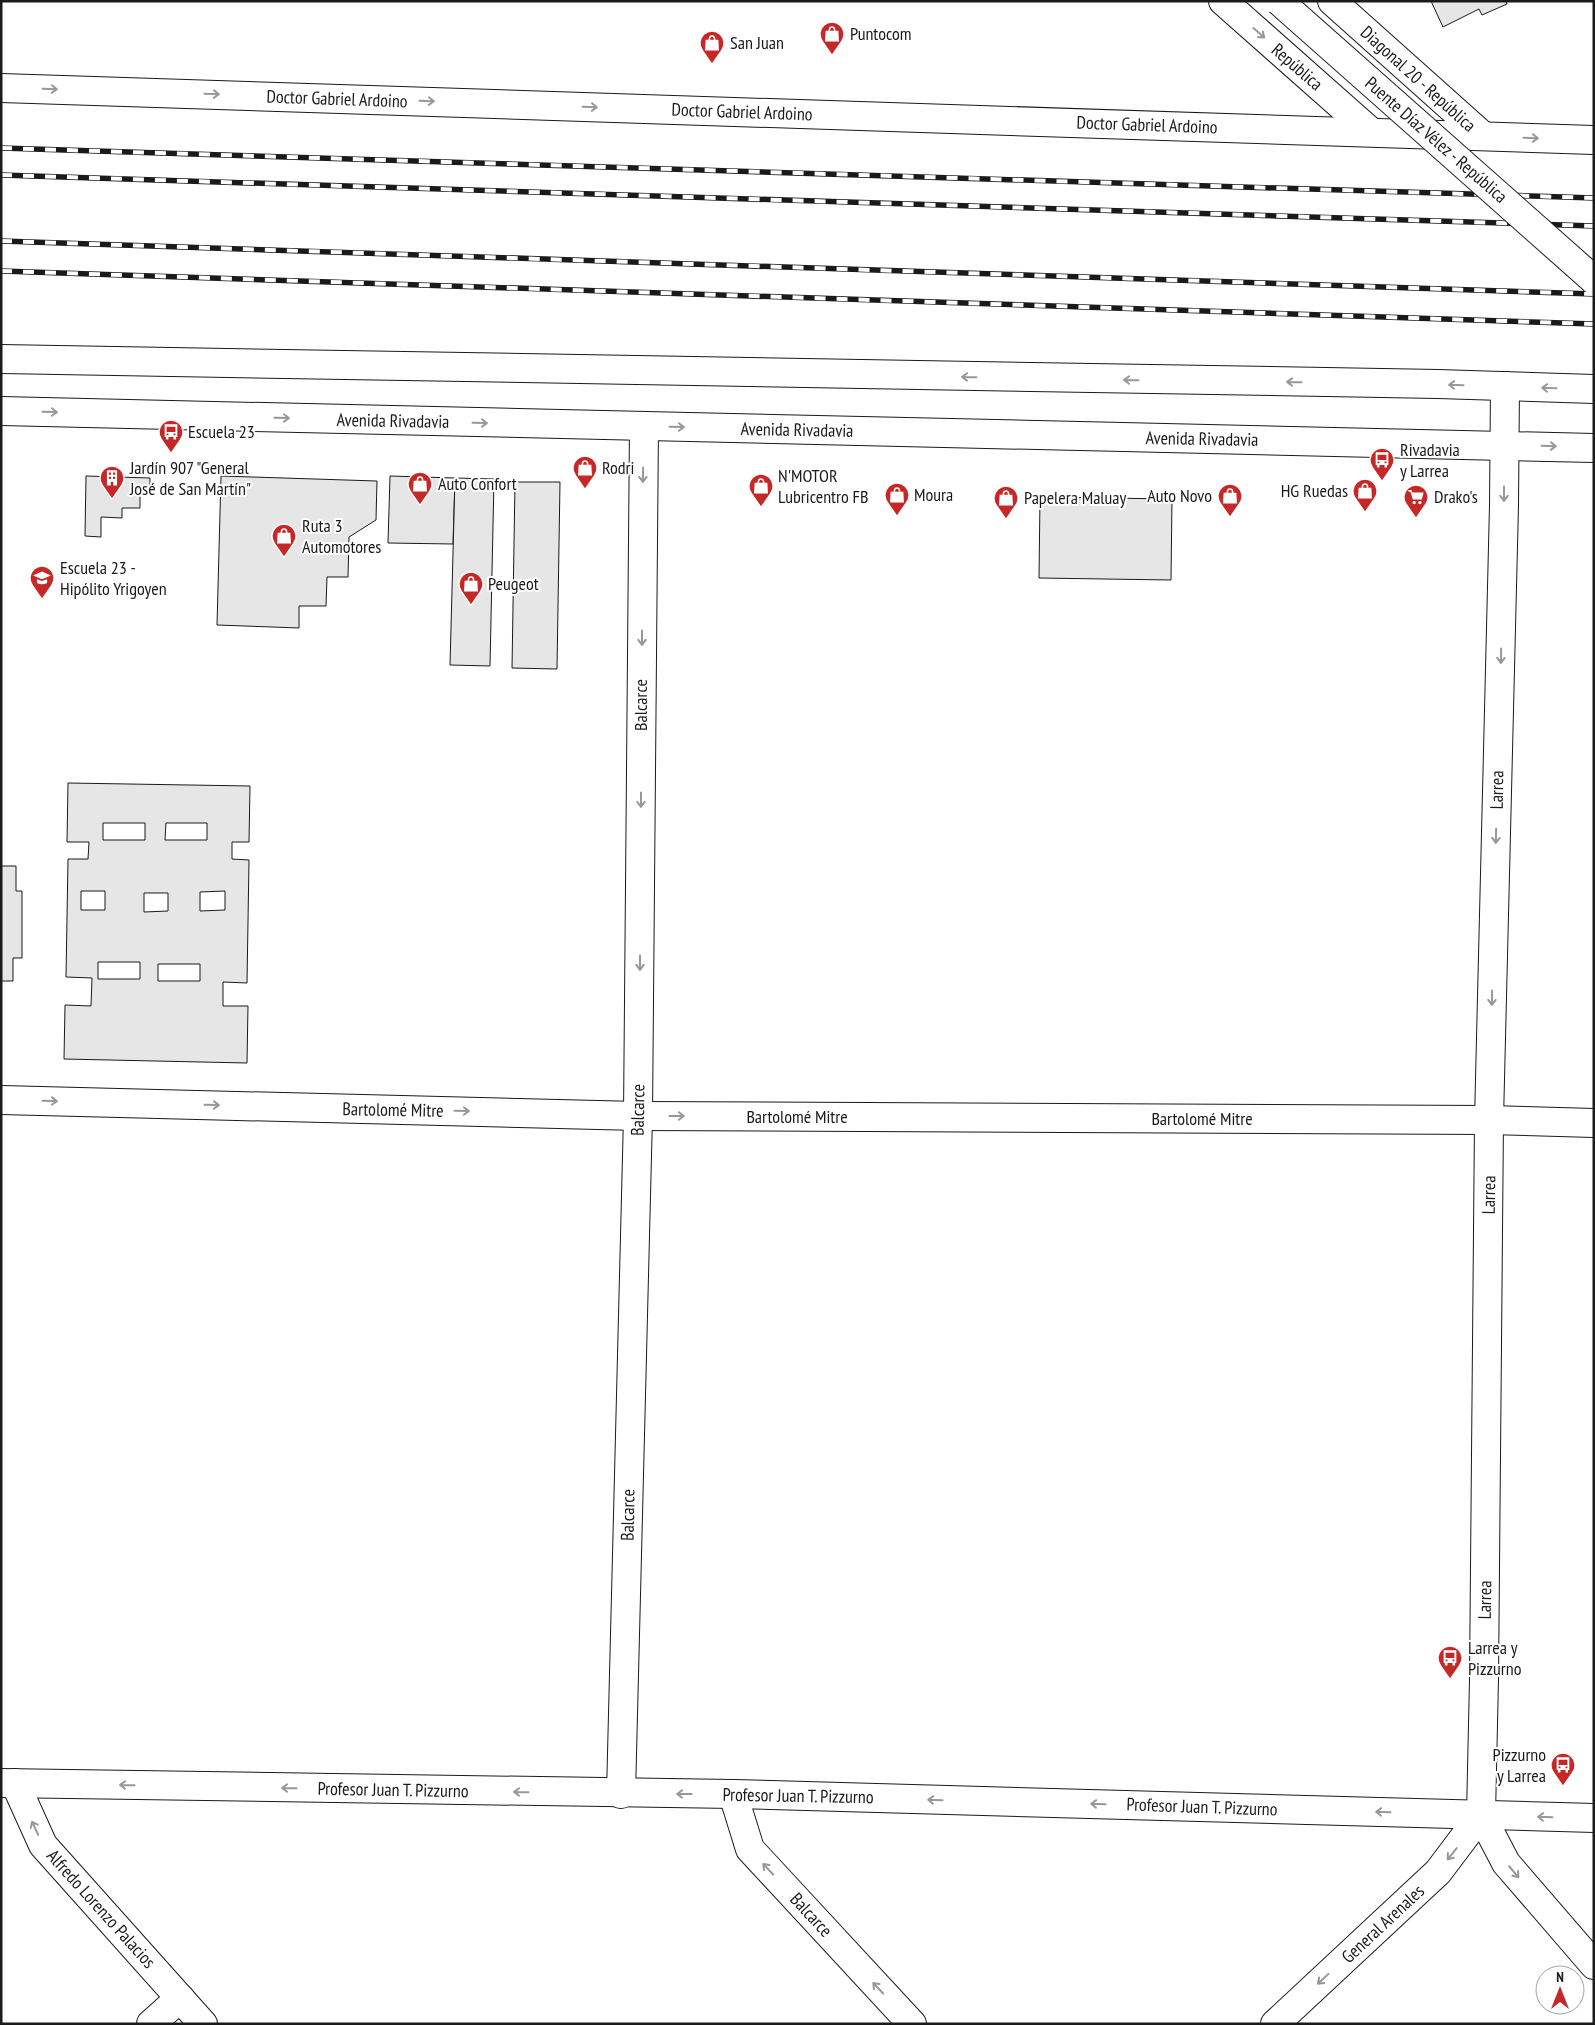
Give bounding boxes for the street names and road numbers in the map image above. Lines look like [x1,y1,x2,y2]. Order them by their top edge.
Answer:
street label: Diagonal 20 - República [1356,21,1481,137]
street label: República [1267,38,1328,95]
street label: Puente Díaz Vélez - República [1360,71,1512,208]
street label: Doctor Gabriel Ardoino [266,85,408,112]
street label: Doctor Gabriel Ardoino [671,98,813,125]
street label: Doctor Gabriel Ardoino [1076,111,1218,138]
street label: Avenida Rivadavia [336,408,450,433]
street label: Avenida Rivadavia [740,417,854,442]
street label: Avenida Rivadavia [1145,426,1259,451]
street label: Balcarce [629,679,652,731]
street label: Larrea [1485,770,1508,810]
street label: Balcarce [626,1084,649,1136]
street label: Bartolomé Mitre [342,1097,444,1122]
street label: Bartolomé Mitre [746,1105,848,1128]
street label: Bartolomé Mitre [1151,1107,1253,1130]
street label: Larrea [1477,1175,1500,1215]
street label: Balcarce [616,1489,639,1541]
street label: Larrea [1473,1580,1496,1620]
street label: Profesor Juan T. Pizzurno [317,1777,469,1802]
street label: Profesor Juan T. Pizzurno [722,1783,874,1808]
street label: Profesor Juan T. Pizzurno [1126,1792,1278,1821]
street label: Alfredo Lorenzo Palacios [42,1844,161,1973]
street label: General Arenales [1336,1879,1429,1968]
street label: Balcarce [785,1888,837,1942]

